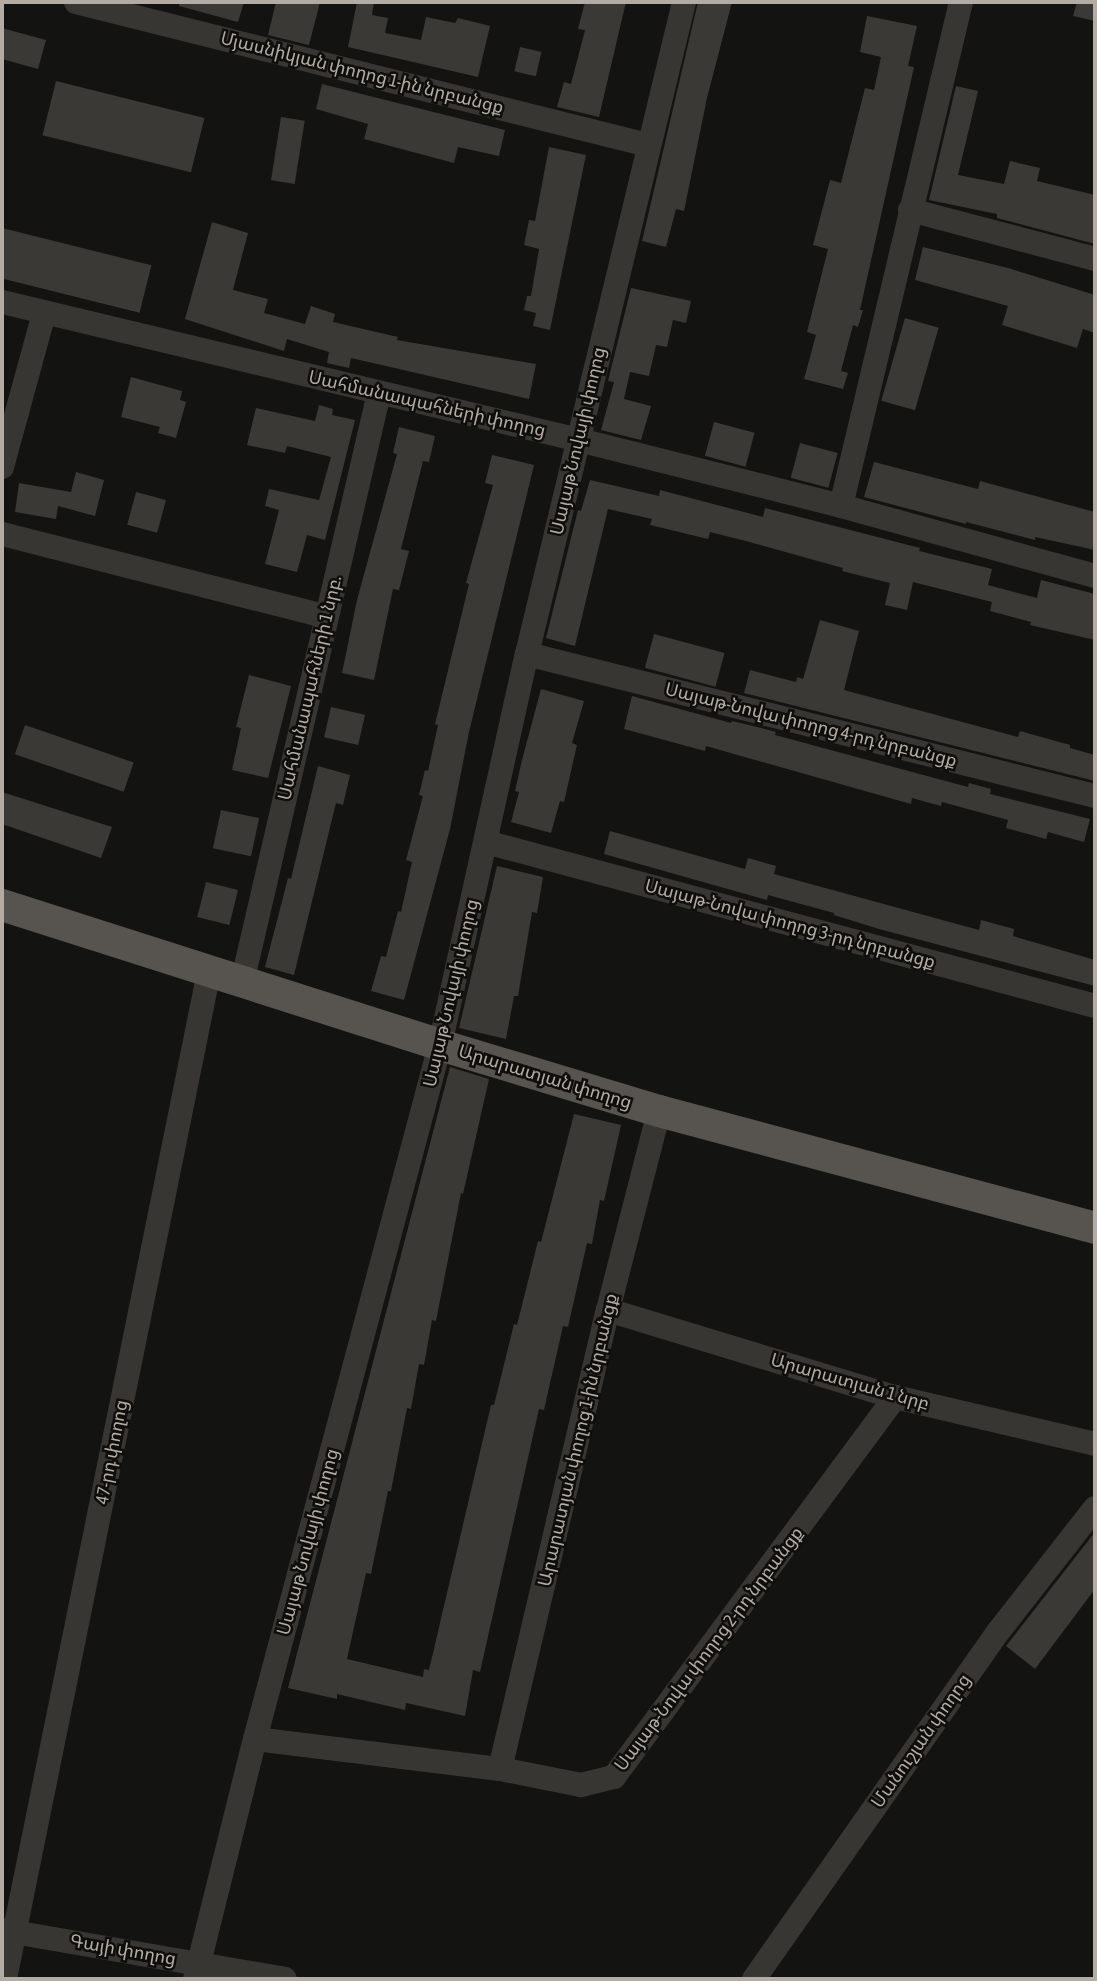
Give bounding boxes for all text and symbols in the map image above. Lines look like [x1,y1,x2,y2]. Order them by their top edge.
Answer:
street label: Մյասնիկյան փողոց 1-ին նրբանցք [218,27,506,119]
street label: Սայաթ Նովայի փողոց [546,345,610,537]
street label: Սահմանապահների փողոց [306,366,548,442]
street label: Սահմանապահների 1 նրբ. [274,574,346,802]
street label: Սայաթ-Նովա փողոց 4-րդ նրբանցք [663,678,959,772]
street label: Սայաթ-Նովա փողոց 3-րդ նրբանցք [642,875,938,973]
street label: Սայաթ Նովայի փողոց [419,897,483,1089]
street label: Արարատյան փողոց [456,1040,634,1114]
street label: Արարատյան փողոց 1-ին նրբանցք [534,1291,622,1589]
street label: Արարատյան 1 նրբ [768,1349,932,1415]
street label: 47-րդ փողոց [91,1398,133,1506]
street label: Սայաթ Նովայի փողոց [273,1446,343,1638]
street label: Սայաթ-Նովա փողոց 2-րդ նրբանցք [610,1523,808,1775]
street label: Մանուշյան փողոց [867,1670,975,1812]
street label: Գայի փողոց [68,1930,178,1970]

